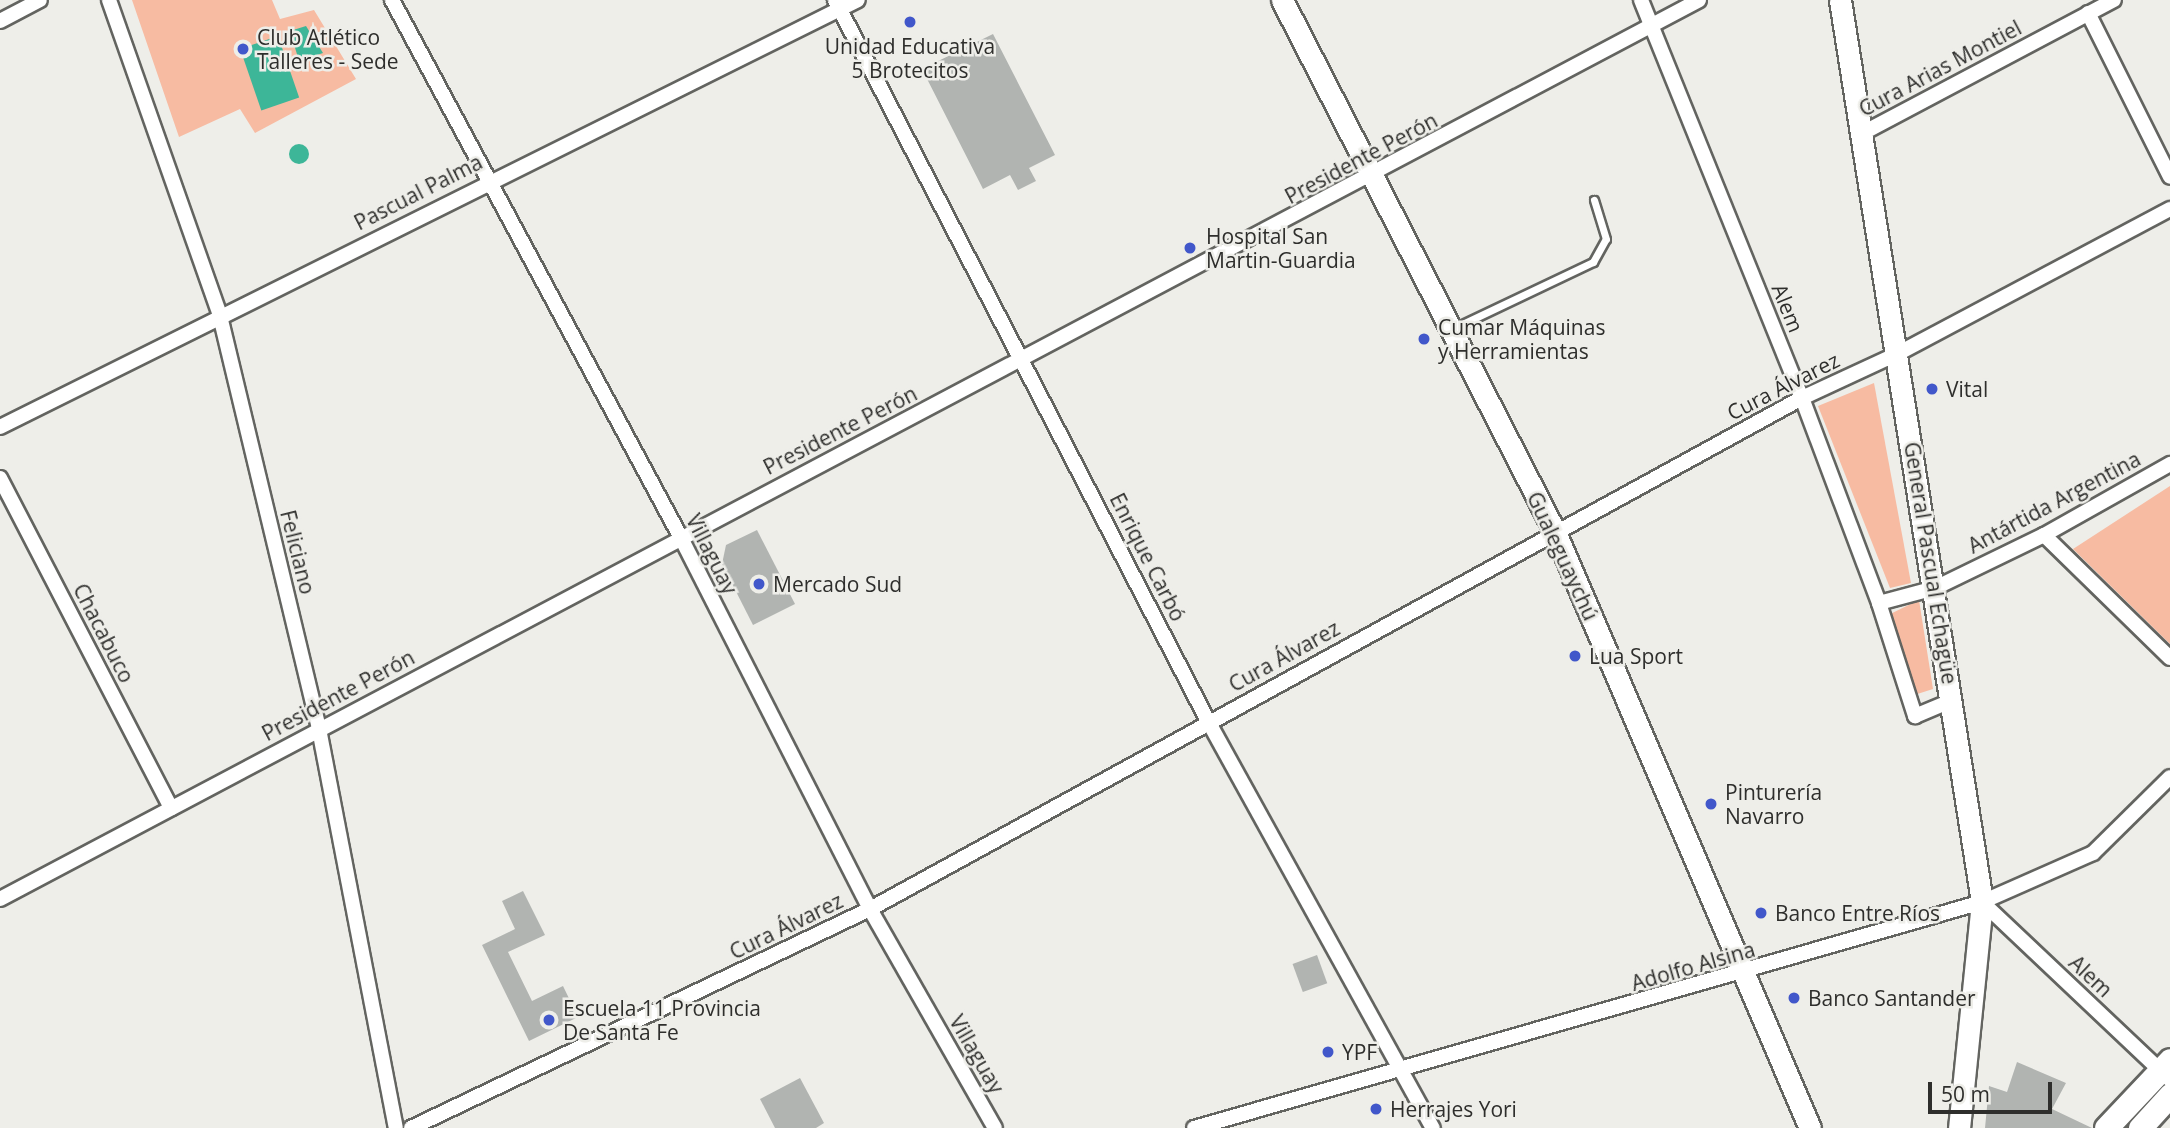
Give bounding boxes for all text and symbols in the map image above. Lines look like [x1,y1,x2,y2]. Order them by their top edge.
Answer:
marker: Unidad Educativa 5 Brotecitos [902,14,918,30]
street label: Cura Arias Montiel [1854,15,2026,121]
place label: Club Atlético Talleres - Sede [257,24,399,74]
place label: Unidad Educativa 5 Brotecitos [825,33,995,83]
marker: Club Atlético Talleres - Sede [235,41,251,57]
street label: Presidente Perón [1280,107,1442,209]
street label: Pascual Palma [350,149,486,235]
place label: Hospital San Martin-Guardia [1206,223,1356,273]
marker: Hospital San Martin-Guardia [1180,238,1200,258]
street label: Alem [1767,280,1809,336]
place label: Cumar Máquinas y Herramientas [1438,314,1605,364]
marker: Cumar Máquinas y Herramientas [1416,331,1432,347]
street label: Cura Álvarez [1723,347,1843,425]
place label: Vital [1946,376,1988,402]
street label: Presidente Perón [759,380,921,480]
marker: Vital [1924,381,1940,397]
street label: General Pascual Echagüe [1899,440,1963,686]
street label: Antártida Argentina [1963,446,2145,558]
street label: Gualeguaychú [1522,488,1604,624]
street label: Enrique Carbó [1105,489,1191,625]
street label: Feliciano [275,507,321,597]
street label: Villaguay [681,510,743,598]
place label: Mercado Sud [773,571,902,597]
marker: Mercado Sud [751,576,767,592]
street label: Chacabuco [68,579,140,687]
street label: Cura Álvarez [1224,615,1344,697]
place label: Lua Sport [1589,643,1683,669]
street label: Presidente Perón [257,644,419,746]
marker: Lua Sport [1567,648,1583,664]
place label: Pinturería Navarro [1725,779,1822,829]
marker: Pinturería Navarro [1703,796,1719,812]
street label: Cura Álvarez [725,888,847,964]
place label: Banco Entre Ríos [1775,900,1940,926]
marker: Banco Entre Ríos [1753,905,1769,921]
street label: Adolfo Alsina [1628,936,1758,996]
street label: Alem [2064,950,2118,1002]
place label: Banco Santander [1808,985,1976,1011]
marker: Banco Santander [1786,990,1802,1006]
place label: Escuela 11 Provincia De Santa Fe [563,995,761,1045]
street label: Villaguay [944,1010,1010,1098]
marker: Escuela 11 Provincia De Santa Fe [541,1012,557,1028]
place label: YPF [1342,1039,1377,1065]
marker: YPF [1320,1044,1336,1060]
scale bar [1932,1068,2056,1112]
text: 50 m [1941,1080,1990,1108]
place label: Herrajes Yori [1390,1096,1517,1122]
marker: Herrajes Yori [1368,1101,1384,1117]

